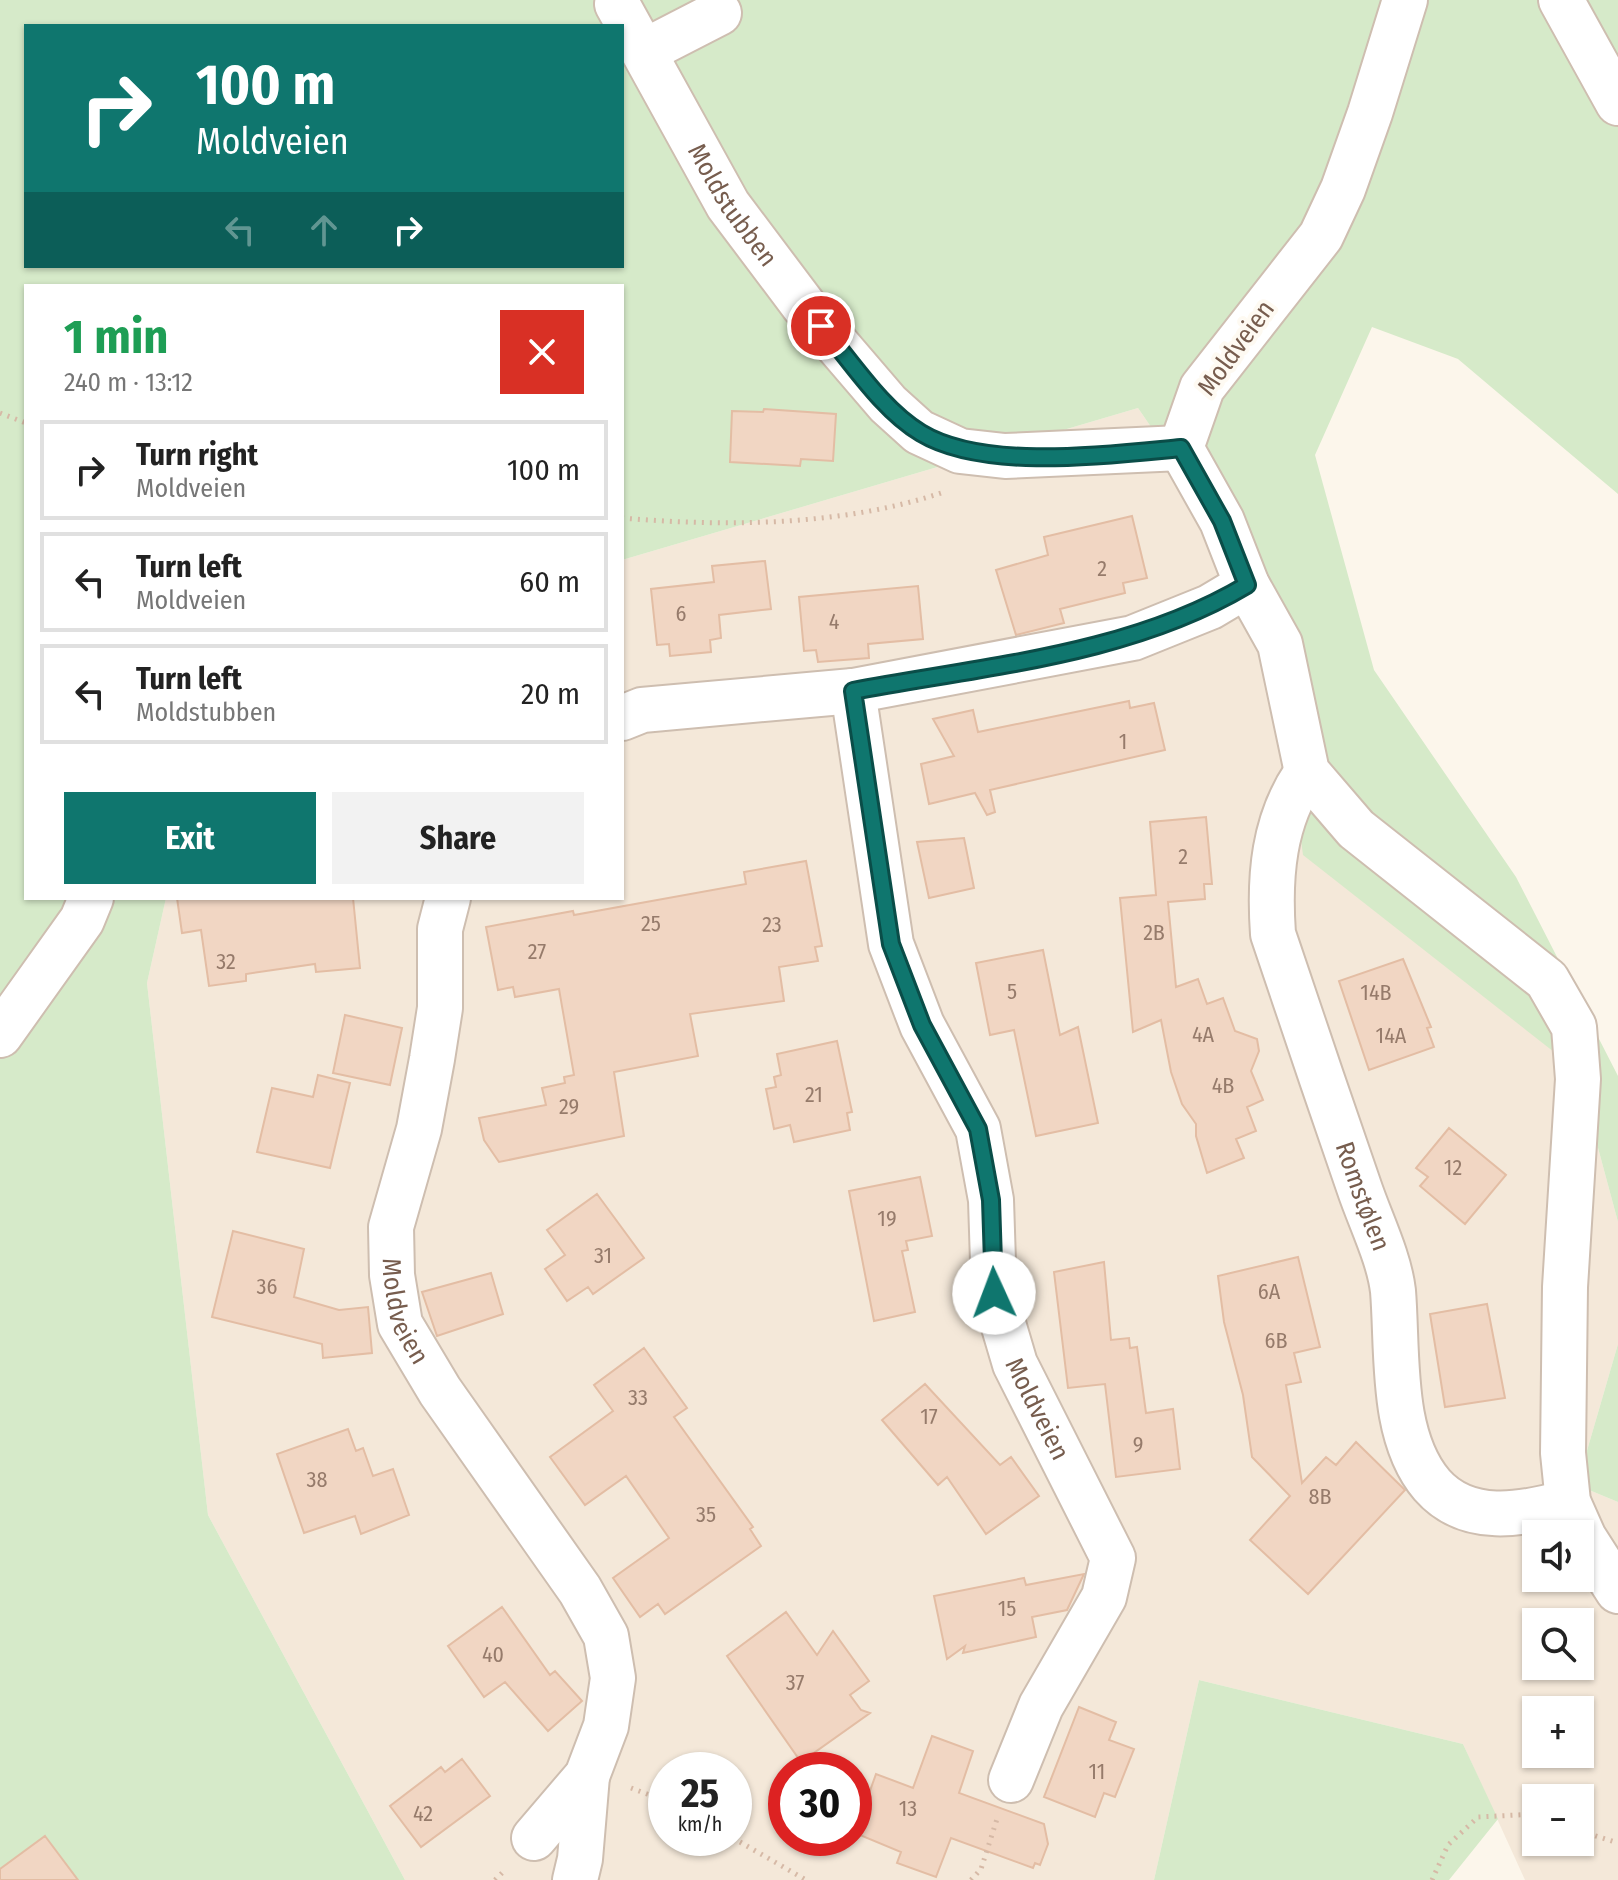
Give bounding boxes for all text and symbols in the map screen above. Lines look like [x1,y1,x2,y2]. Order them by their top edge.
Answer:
text: 100 m [196,52,335,119]
icon: right [64,56,168,160]
text: Moldveien [196,120,349,164]
street label: Moldstubben [682,138,784,272]
icon: left [218,208,262,252]
icon: ahead [302,208,346,252]
icon: right [386,208,430,252]
pin [787,292,855,360]
street label: Moldveien [1191,294,1281,402]
icon: arrive [799,304,843,348]
text: 1 min [64,308,169,366]
button: close [500,310,584,394]
text: 240 m · 13:12 [64,367,193,398]
text: Turn right [136,437,258,473]
icon: right [68,448,112,492]
text: 100 m [507,452,580,488]
text: Moldveien [136,473,246,504]
text: Turn left [136,549,242,585]
house number: 2 [1097,555,1107,582]
icon: left [68,560,112,604]
text: 60 m [519,564,580,600]
text: Moldveien [136,585,246,616]
house number: 6 [676,600,687,627]
house number: 4 [829,608,840,635]
text: Turn left [136,661,242,697]
icon: left [68,672,112,716]
text: 20 m [521,676,580,712]
text: Moldstubben [136,697,276,728]
house number: 1 [1119,728,1127,755]
button: Exit [64,792,316,884]
button: Share [332,792,584,884]
house number: 2 [1178,843,1188,870]
house number: 25 [641,910,661,937]
house number: 23 [762,911,782,938]
house number: 2B [1143,919,1165,946]
house number: 27 [528,938,546,965]
house number: 32 [216,948,236,975]
house number: 5 [1007,978,1017,1005]
house number: 14B [1360,979,1392,1006]
house number: 4A [1192,1021,1215,1048]
house number: 14A [1376,1022,1407,1049]
house number: 4B [1212,1072,1234,1099]
house number: 21 [805,1081,823,1108]
house number: 29 [559,1093,579,1120]
street label: Romstølen [1329,1138,1397,1255]
house number: 12 [1444,1154,1462,1181]
house number: 19 [877,1205,897,1232]
house number: 31 [594,1242,612,1269]
position arrow [952,1251,1036,1335]
street label: Moldveien [376,1258,436,1370]
house number: 36 [257,1273,278,1300]
house number: 6A [1258,1278,1281,1305]
house number: 6B [1265,1327,1287,1354]
street label: Moldveien [999,1352,1076,1465]
house number: 33 [628,1384,648,1411]
house number: 17 [920,1403,938,1430]
house number: 9 [1133,1431,1143,1458]
house number: 38 [307,1466,327,1493]
house number: 8B [1308,1483,1332,1510]
house number: 35 [696,1501,716,1528]
map controls [1522,1520,1594,1856]
button: sound [1522,1520,1594,1592]
house number: 15 [998,1595,1016,1622]
button: search [1522,1608,1594,1680]
house number: 40 [482,1641,504,1668]
house number: 37 [786,1669,804,1696]
button: + [1522,1696,1594,1768]
speed limit sign: 30 [768,1752,872,1856]
house number: 11 [1089,1758,1105,1785]
text: 25 [681,1770,719,1818]
button: − [1522,1784,1594,1856]
house number: 13 [899,1795,917,1822]
house number: 42 [413,1800,433,1827]
text: km/h [678,1812,722,1836]

